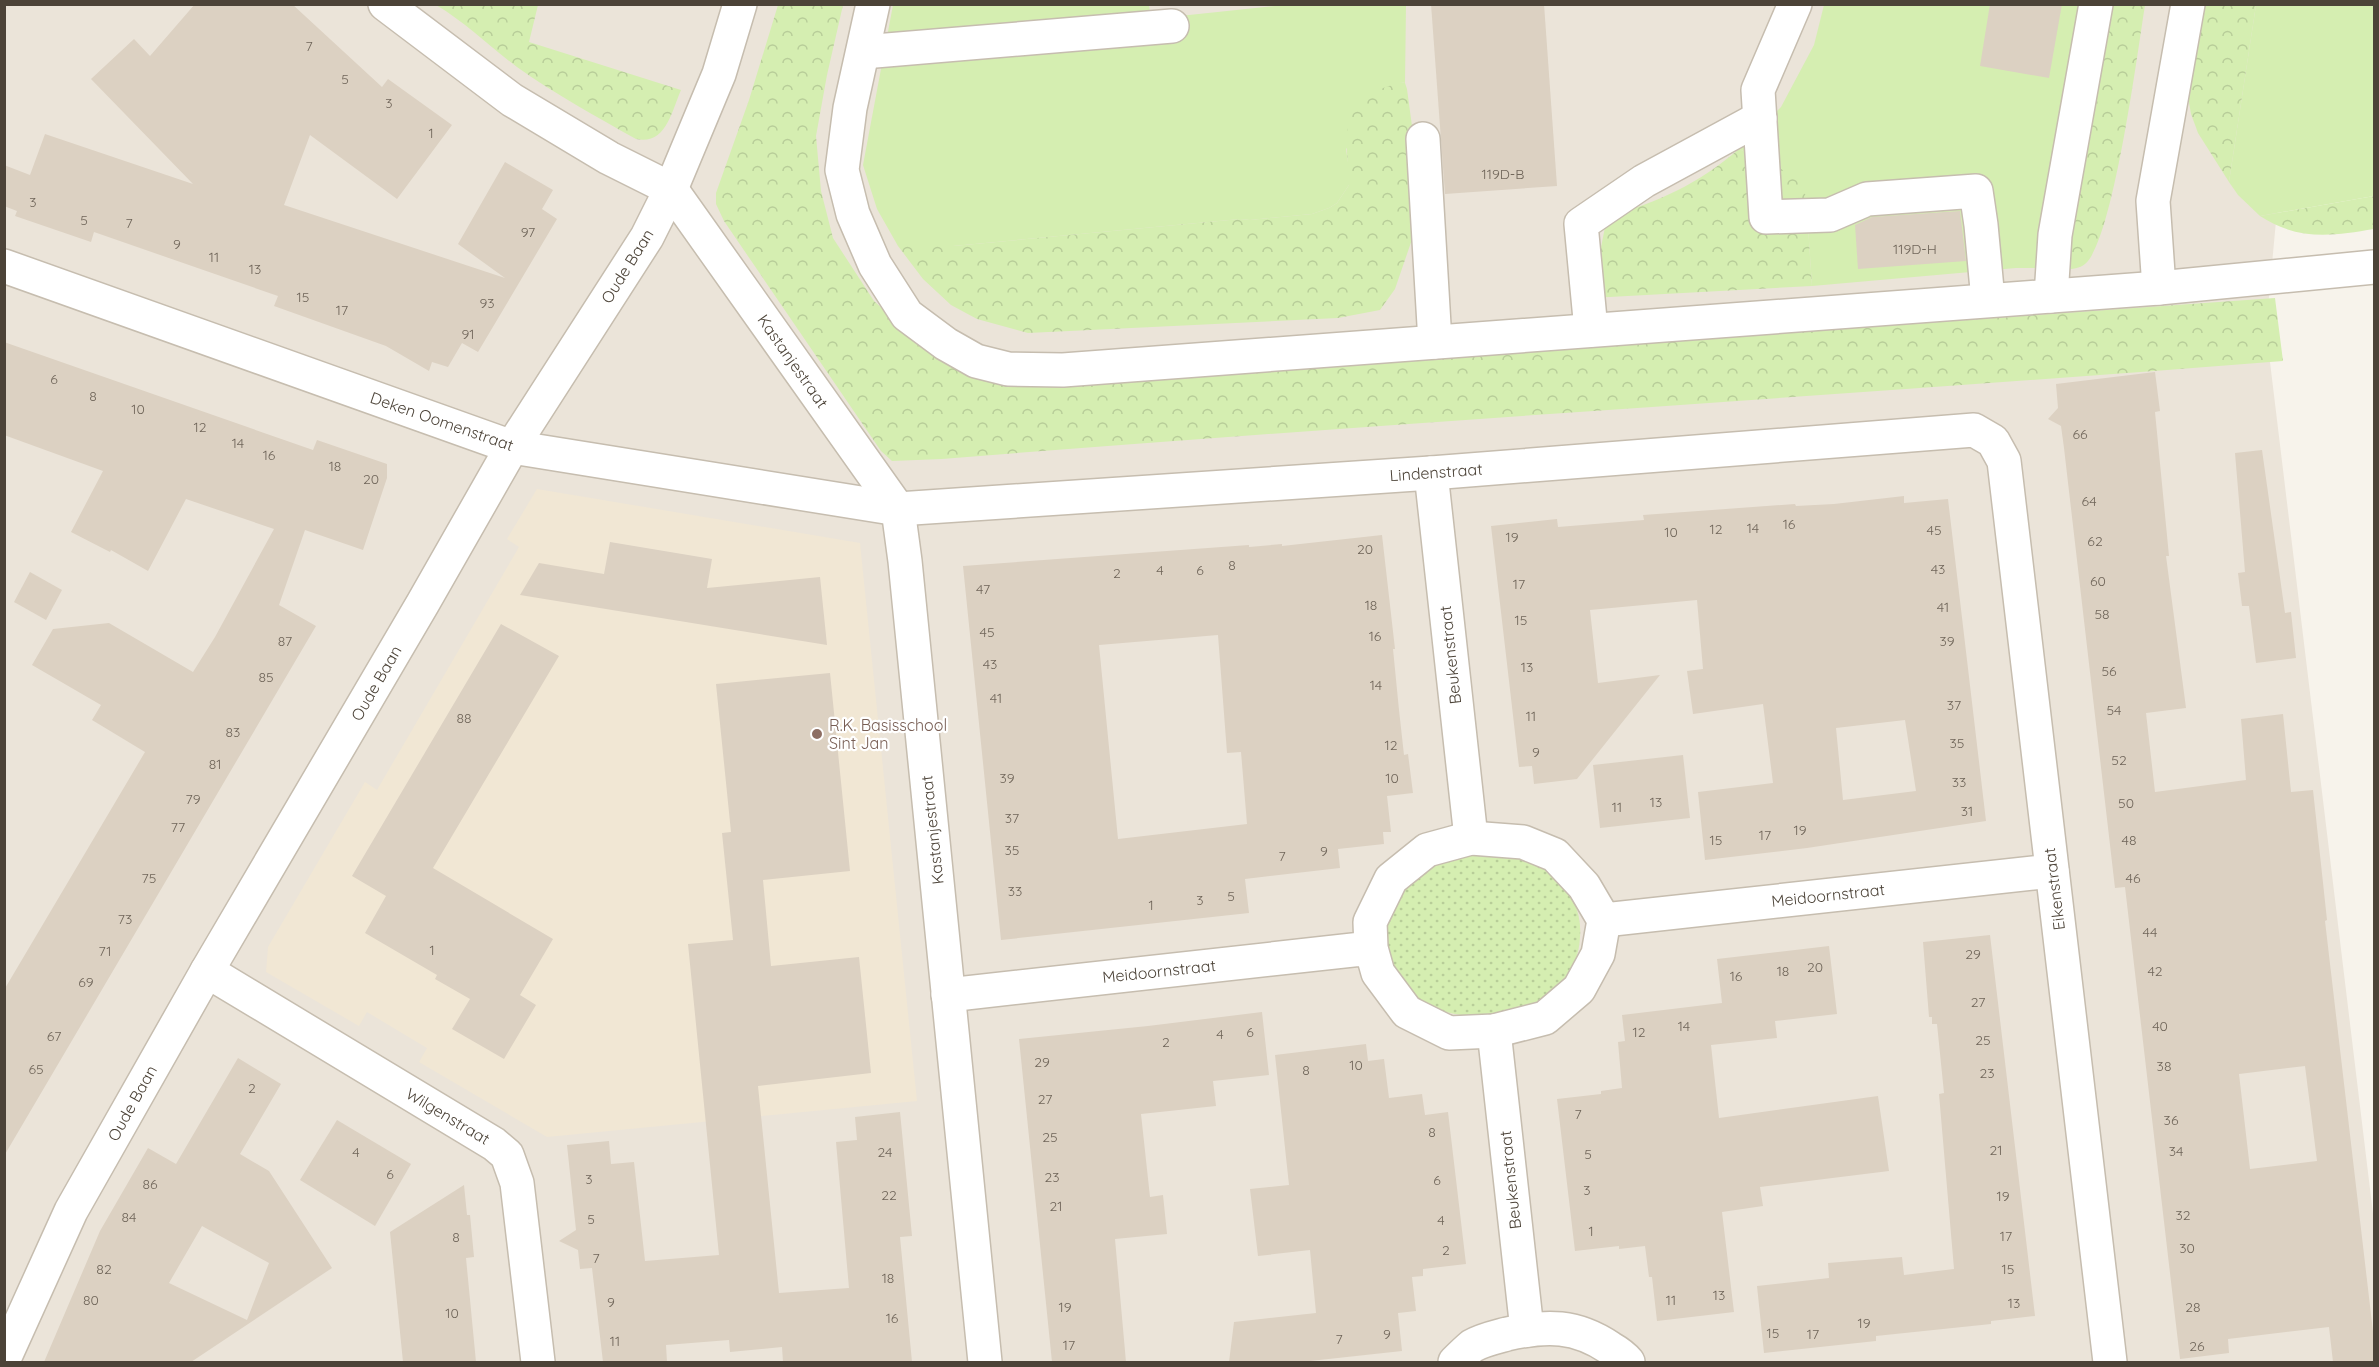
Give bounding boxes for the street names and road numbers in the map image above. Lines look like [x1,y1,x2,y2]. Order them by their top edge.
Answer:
street label: Oude Baan [596,225,658,307]
street label: Kastanjestraat [753,310,833,412]
street label: Deken Oomenstraat [368,387,516,455]
street label: Lindenstraat [1389,459,1483,485]
street label: Beukenstraat [1435,605,1465,705]
street label: Oude Baan [346,642,406,724]
street label: Kastanjestraat [916,774,948,886]
street label: Eikenstraat [2039,847,2069,931]
street label: Meidoornstraat [1770,879,1886,911]
street label: Meidoornstraat [1101,955,1217,987]
street label: Oude Baan [103,1062,161,1144]
street label: Wilgenstraat [402,1083,494,1149]
street label: Beukenstraat [1495,1130,1525,1230]

